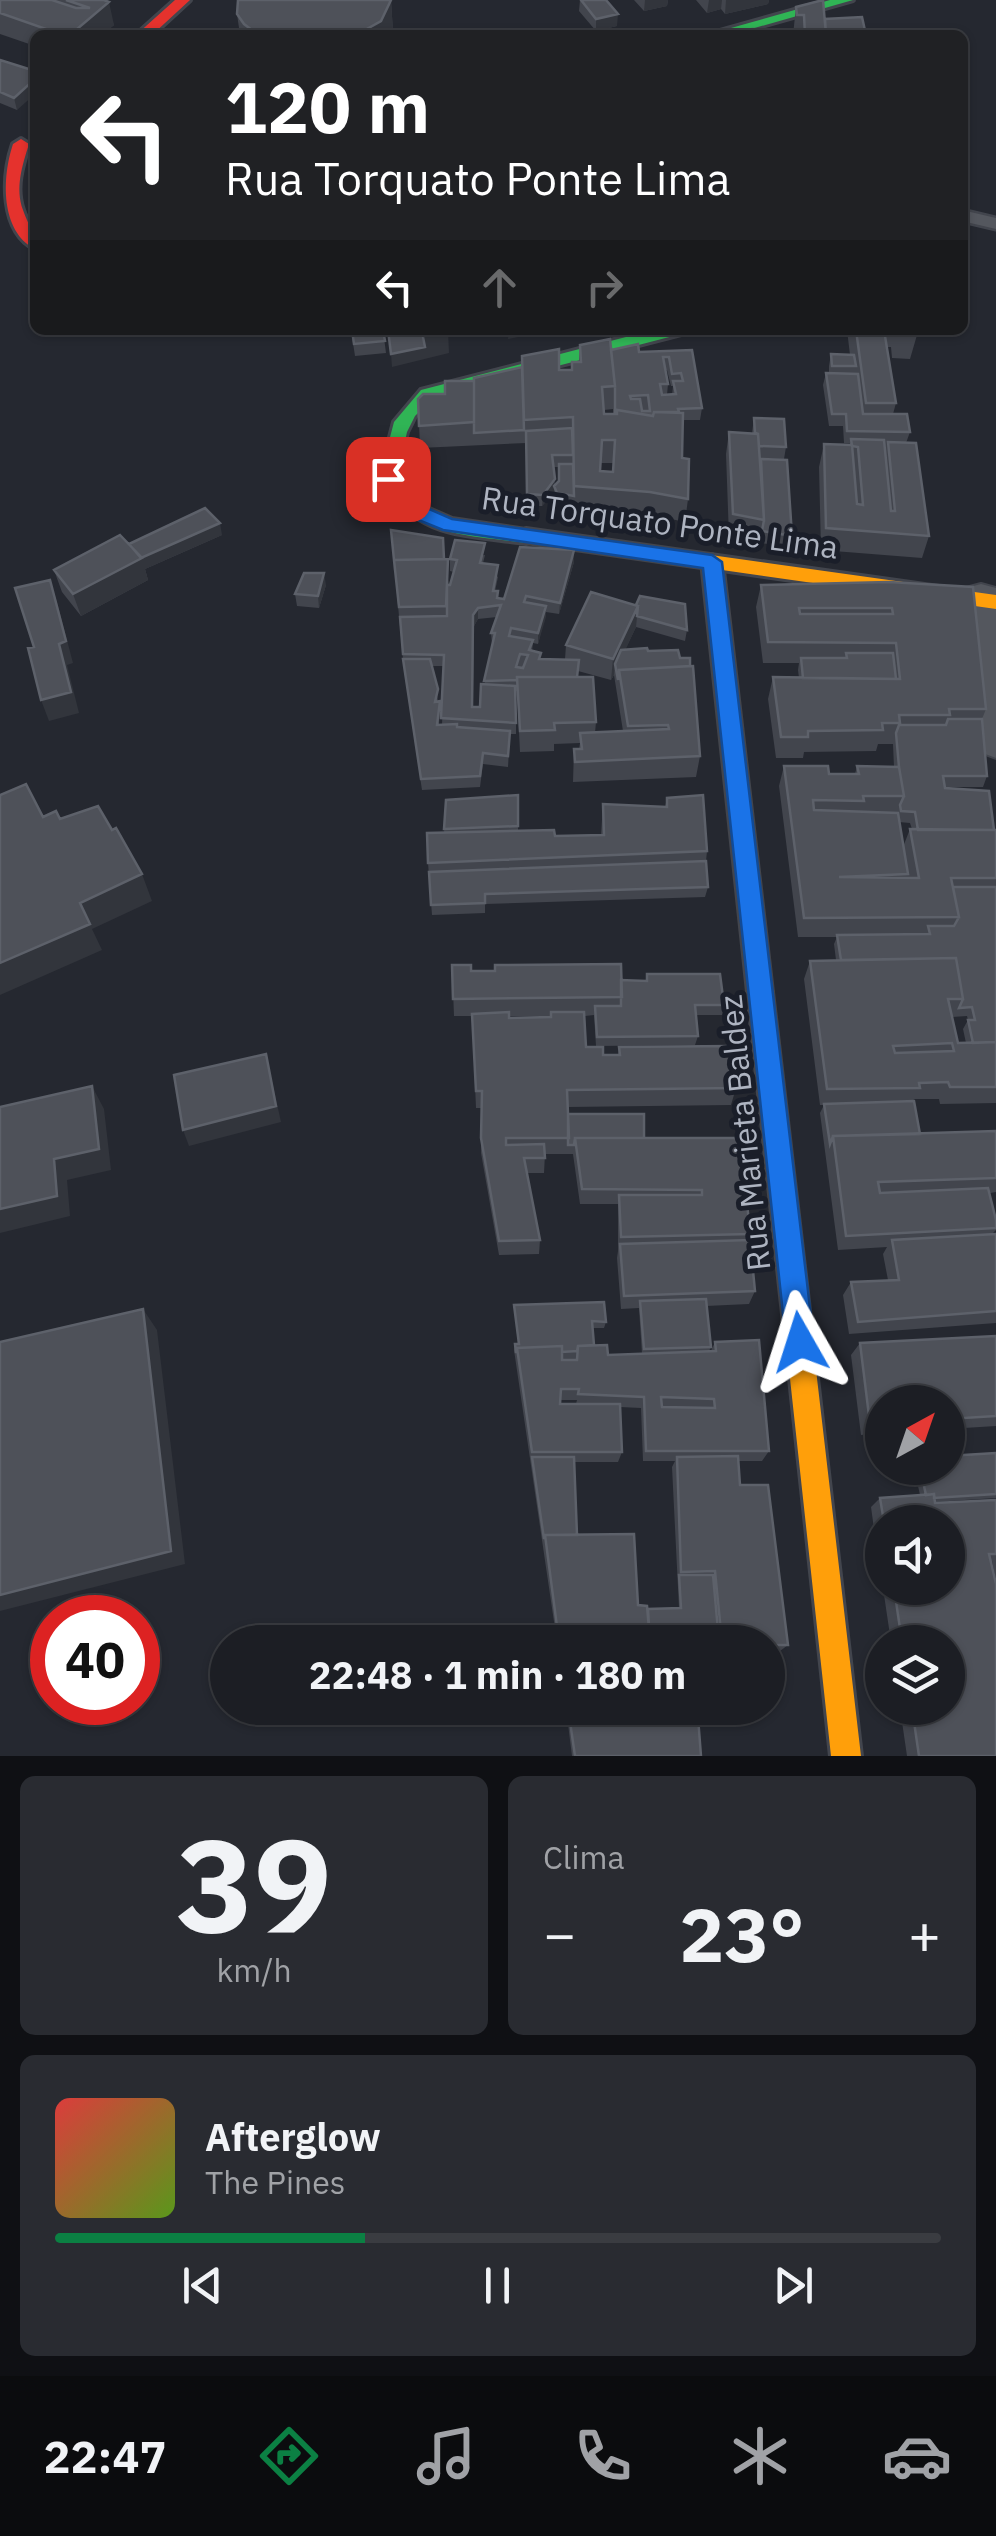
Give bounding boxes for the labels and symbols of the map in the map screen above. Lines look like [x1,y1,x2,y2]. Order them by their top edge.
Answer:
pin [346,437,431,522]
street label: Rua Torquato Ponte Lima [479,476,841,568]
street label: Rua Marieta Baldez [709,993,779,1273]
position arrow [748,1290,852,1394]
north arrow [865,1385,965,1485]
speed limit sign: 40 [30,1595,160,1725]

